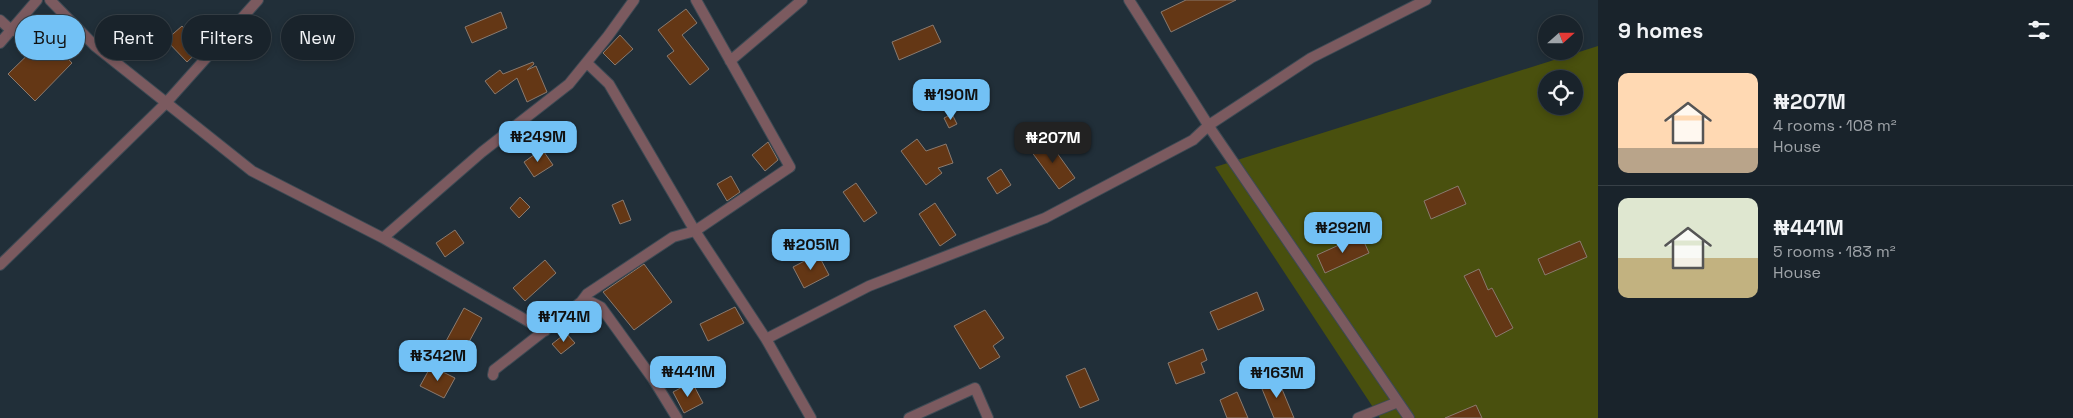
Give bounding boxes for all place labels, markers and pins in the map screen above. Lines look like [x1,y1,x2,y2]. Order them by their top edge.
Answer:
pin: ₦190M [916,78,986,121]
pin: ₦249M [503,120,573,163]
pin: ₦207M [1018,121,1088,164]
pin: ₦292M [1308,212,1378,254]
pin: ₦205M [776,228,846,271]
pin: ₦174M [529,300,599,343]
pin: ₦342M [403,340,473,382]
pin: ₦441M [653,356,723,398]
pin: ₦163M [1242,356,1312,399]

